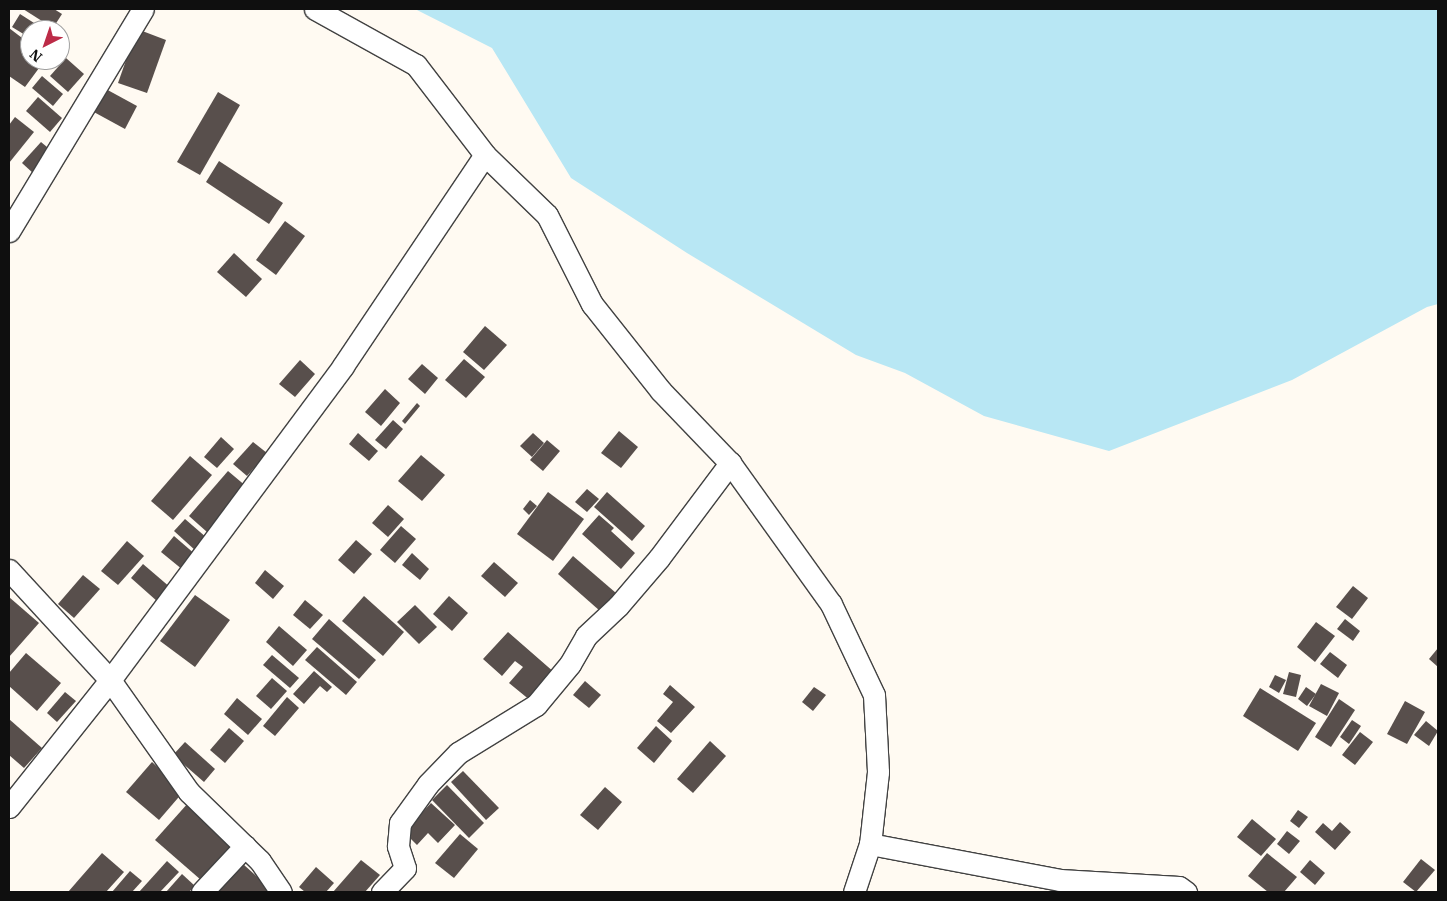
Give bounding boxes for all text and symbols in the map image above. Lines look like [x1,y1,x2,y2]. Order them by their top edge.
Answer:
north arrow [20,20,70,70]
text: N [26,45,46,66]

